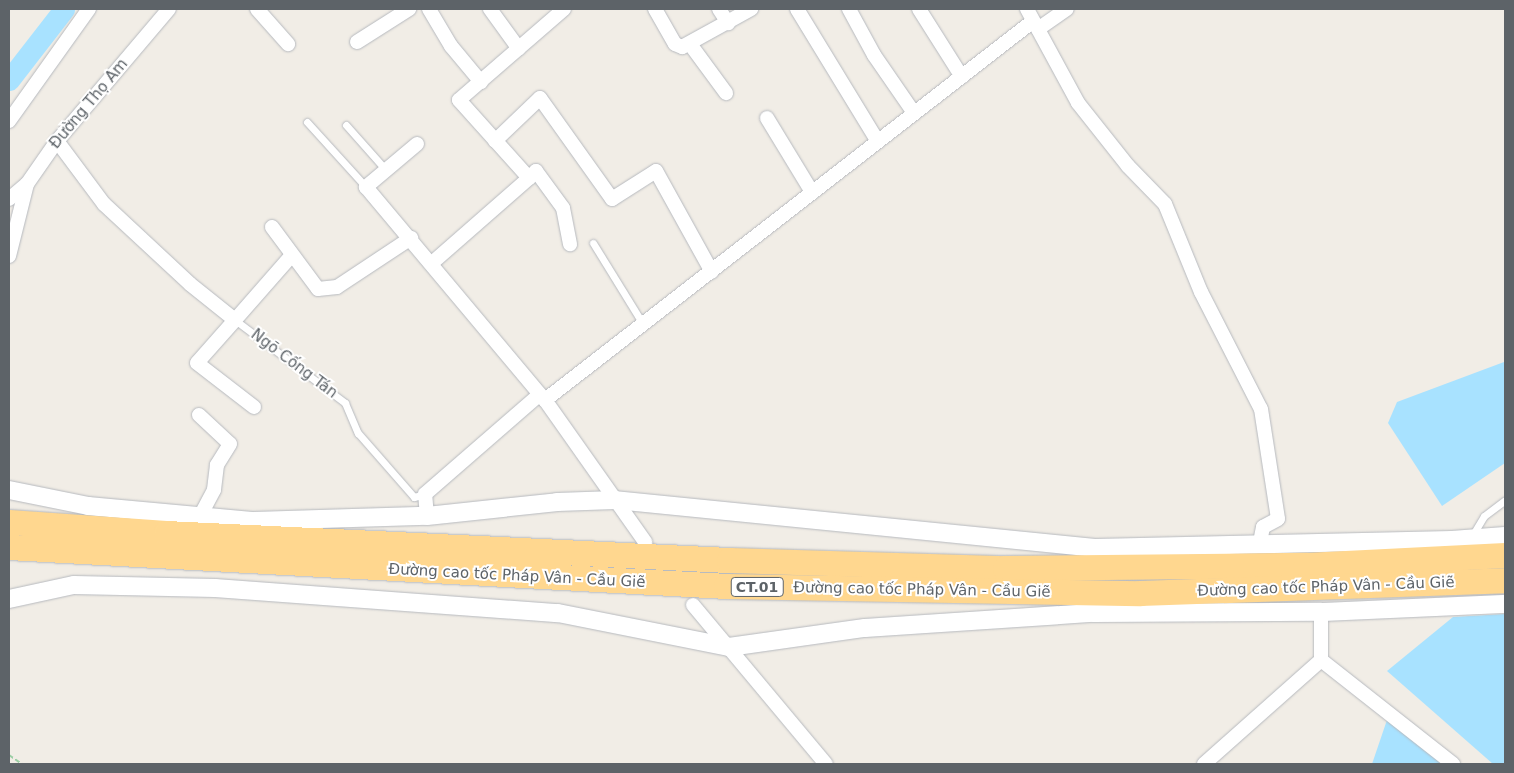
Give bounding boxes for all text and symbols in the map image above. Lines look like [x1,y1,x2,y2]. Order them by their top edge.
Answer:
street label: Đường Thọ Am [46,55,132,153]
street label: Ngõ Cống Tán [247,326,341,402]
street label: Đường cao tốc Pháp Vân - Cầu Giẽ [388,560,646,592]
street label: Đường cao tốc Pháp Vân - Cầu Giẽ [1197,574,1455,600]
road number: CT.01 [731,576,783,598]
street label: Đường cao tốc Pháp Vân - Cầu Giẽ [793,579,1051,601]

